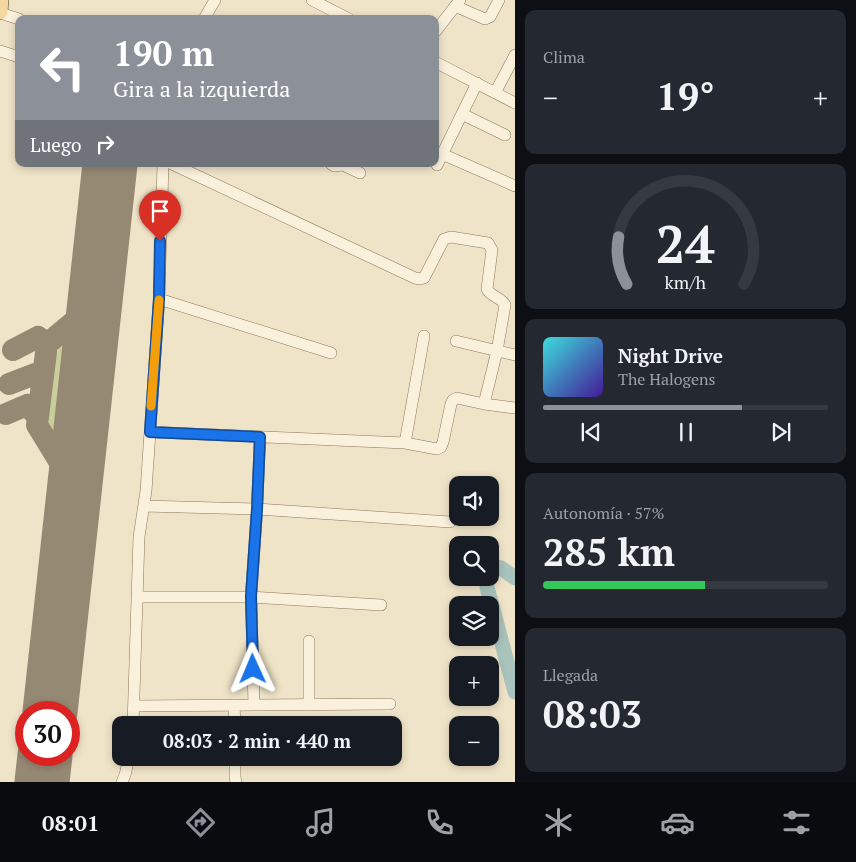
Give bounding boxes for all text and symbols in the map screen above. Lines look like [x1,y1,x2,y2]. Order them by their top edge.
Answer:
text: 190 m [113,30,214,76]
icon: left [30,35,95,100]
text: Clima [543,46,585,68]
text: 19° [656,71,715,121]
text: Gira a la izquierda [113,74,290,103]
text: − [543,79,558,116]
text: + [813,79,828,116]
icon: right [91,130,119,158]
text: Luego [30,132,81,157]
pin [139,190,181,241]
icon: arrive [146,197,174,225]
text: 24 [656,209,715,278]
text: km/h [665,270,707,294]
text: Night Drive [618,343,723,368]
text: The Halogens [618,368,716,390]
icon: previous [577,418,605,446]
icon: pause [672,418,700,446]
icon: next [767,418,795,446]
map controls [449,476,499,766]
button: sound [449,476,499,526]
text: Autonomía · 57% [543,502,665,524]
text: 285 km [543,527,675,577]
button: search [449,536,499,586]
button: layers [449,596,499,646]
position arrow [226,642,278,694]
button: + [449,656,499,706]
text: Llegada [543,664,598,686]
text: 08:03 [543,689,642,739]
speed limit sign: 30 [15,701,80,766]
button: − [449,716,499,766]
text: 08:03 · 2 min · 440 m [163,728,351,753]
icon: directions [183,805,218,840]
icon: music [303,805,338,840]
icon: phone [422,805,457,840]
icon: climate [541,805,576,840]
icon: car [660,805,695,840]
icon: filters [779,805,814,840]
text: 08:01 [42,808,99,837]

